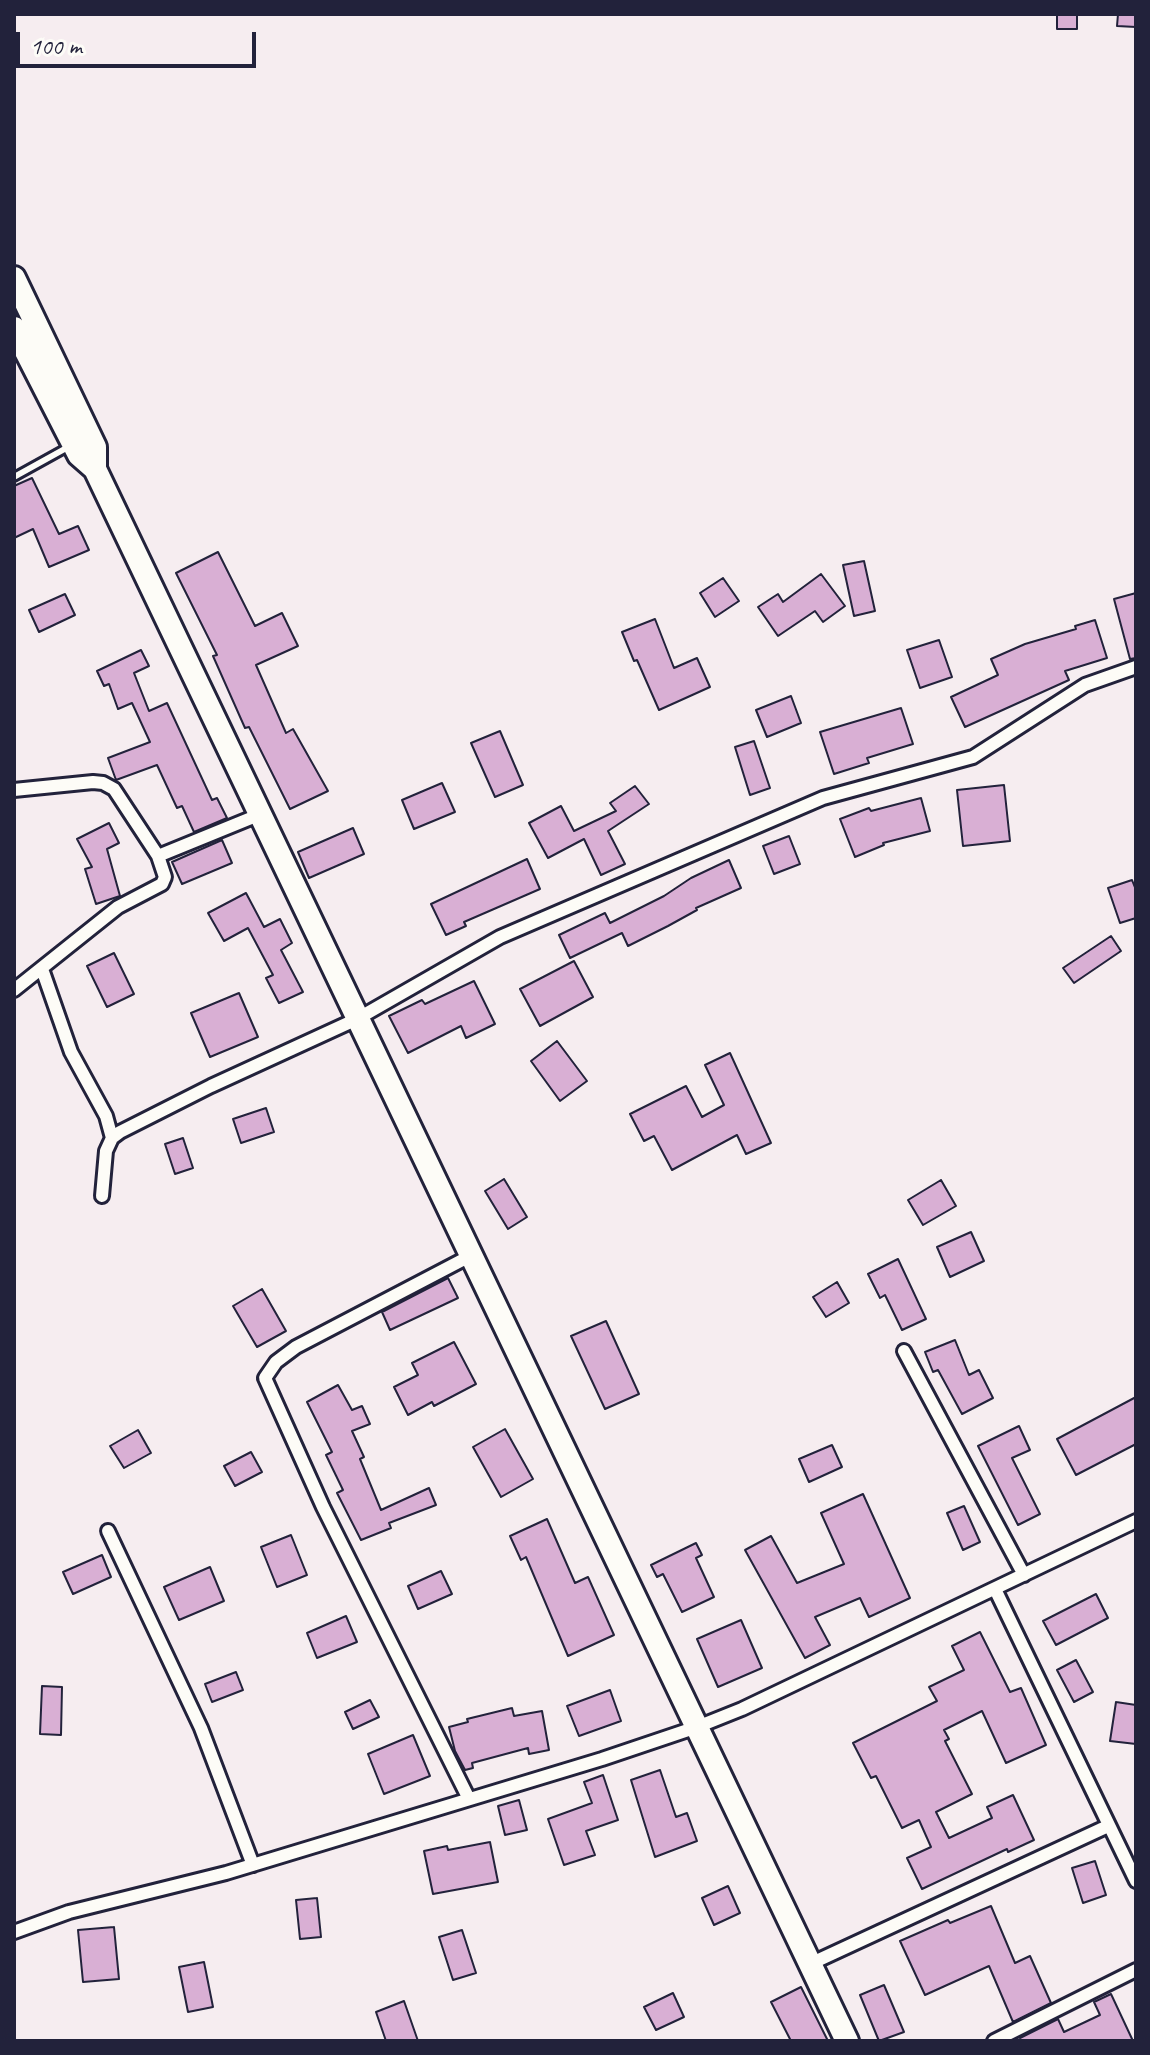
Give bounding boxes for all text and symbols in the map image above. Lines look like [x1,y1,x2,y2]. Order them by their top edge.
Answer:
scale bar [20,16,260,66]
text: 100 m [30,31,82,61]

